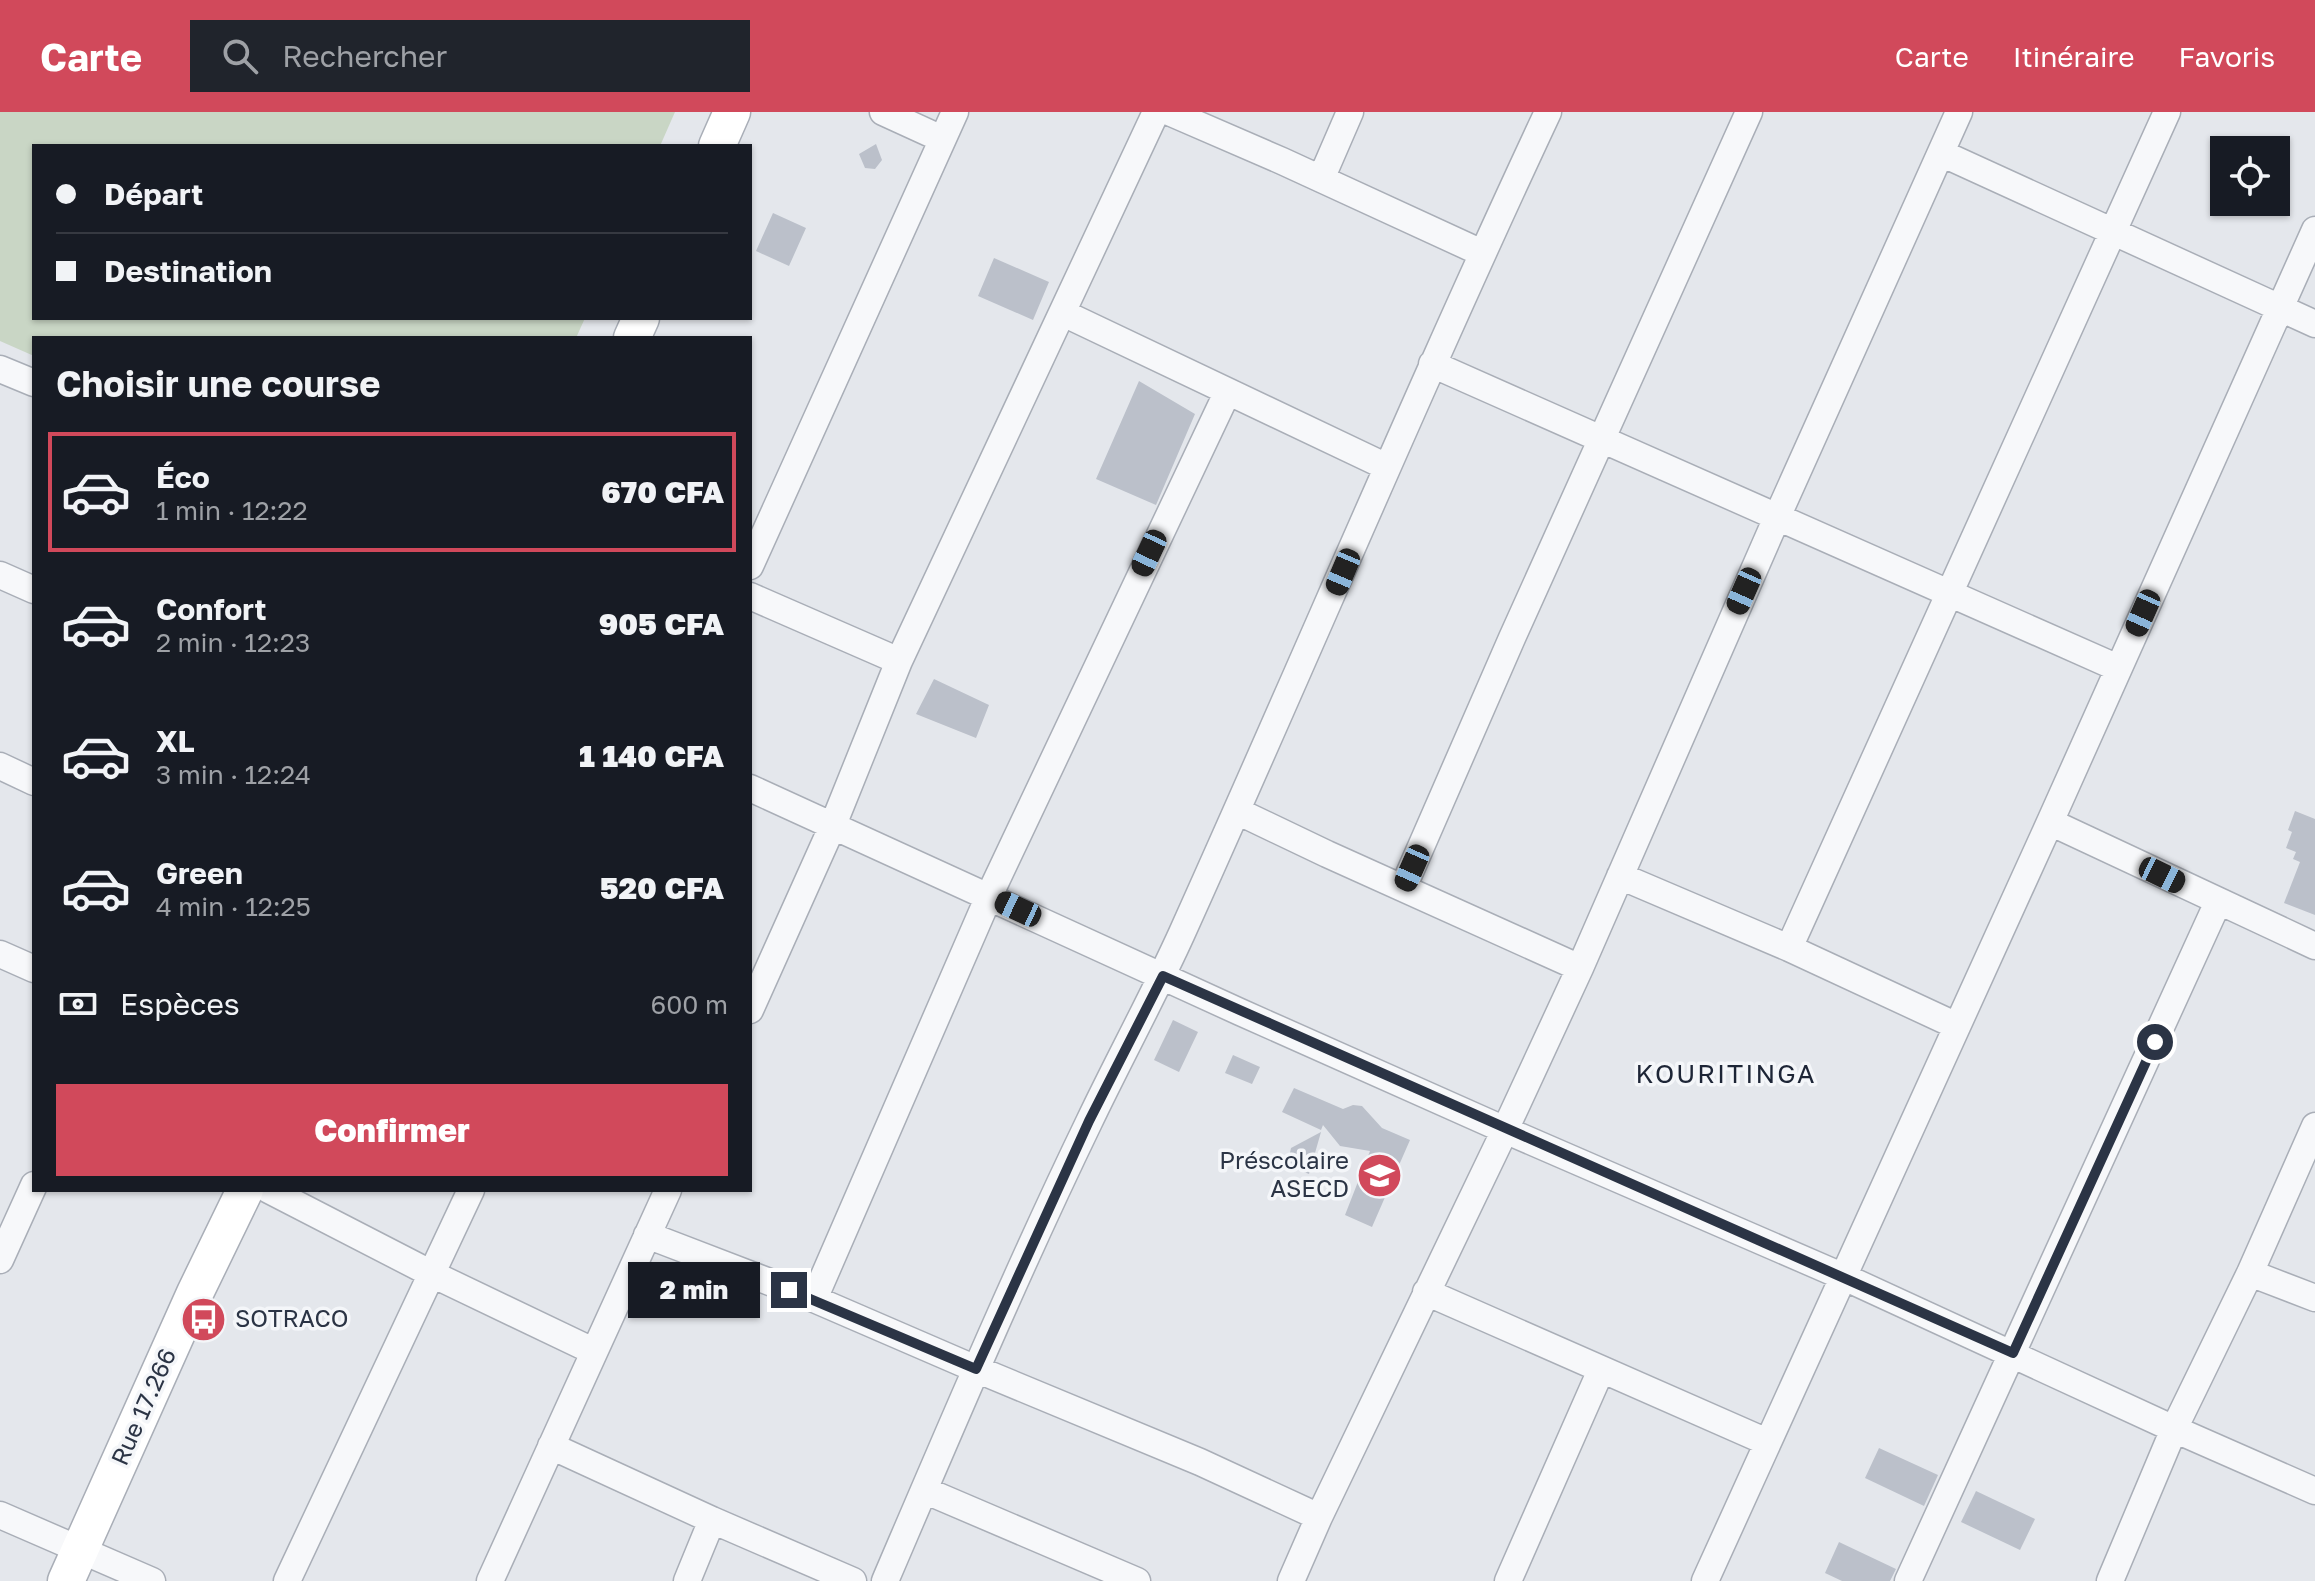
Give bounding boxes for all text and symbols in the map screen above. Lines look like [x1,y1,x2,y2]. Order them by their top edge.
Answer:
search box [190,20,750,92]
text: Carte [40,34,142,79]
icon: search [218,34,262,78]
text: Rechercher [282,38,447,74]
text: Carte [1895,40,1969,73]
text: Itinéraire [2013,40,2134,73]
text: Favoris [2178,40,2275,73]
map controls [2210,136,2290,216]
button: locate [2210,136,2290,216]
text: Départ [104,176,203,212]
text: Destination [104,253,272,289]
text: Choisir une course [56,362,380,405]
icon: car [60,456,132,528]
text: Éco [156,459,210,495]
text: 670 CFA [601,474,724,510]
text: 1 min · 12:22 [156,495,308,526]
car [1128,526,1170,580]
car [1323,545,1363,599]
car [1723,564,1765,618]
car [2122,586,2164,640]
icon: car [60,588,132,660]
text: Confort [156,591,267,627]
text: 905 CFA [599,606,724,642]
text: 2 min · 12:23 [156,627,310,658]
icon: car [60,720,132,792]
text: XL [156,723,195,759]
text: 1 140 CFA [579,738,724,774]
text: 3 min · 12:24 [156,759,311,790]
car [1391,841,1433,895]
icon: car [60,852,132,924]
car [2135,854,2189,896]
text: Green [156,855,243,891]
text: 520 CFA [600,870,724,906]
car [991,888,1045,930]
text: 4 min · 12:25 [156,891,311,922]
icon: cash [56,982,100,1026]
text: Espèces [120,986,240,1022]
text: 600 m [651,989,728,1020]
route start [2137,1024,2173,1060]
district label: KOURITINGA [1636,1058,1816,1089]
button: Confirmer [56,1084,728,1176]
place label: Préscolaire ASECD [1219,1145,1349,1202]
school or university icon: Préscolaire ASECD [1356,1151,1404,1199]
callout: 2 min [629,1262,761,1318]
route end [771,1272,807,1308]
text: 2 min [660,1274,728,1305]
bus stop icon: SOTRACO [180,1295,228,1343]
place label: SOTRACO [235,1303,349,1332]
street label: Rue 17.266 [104,1343,181,1469]

